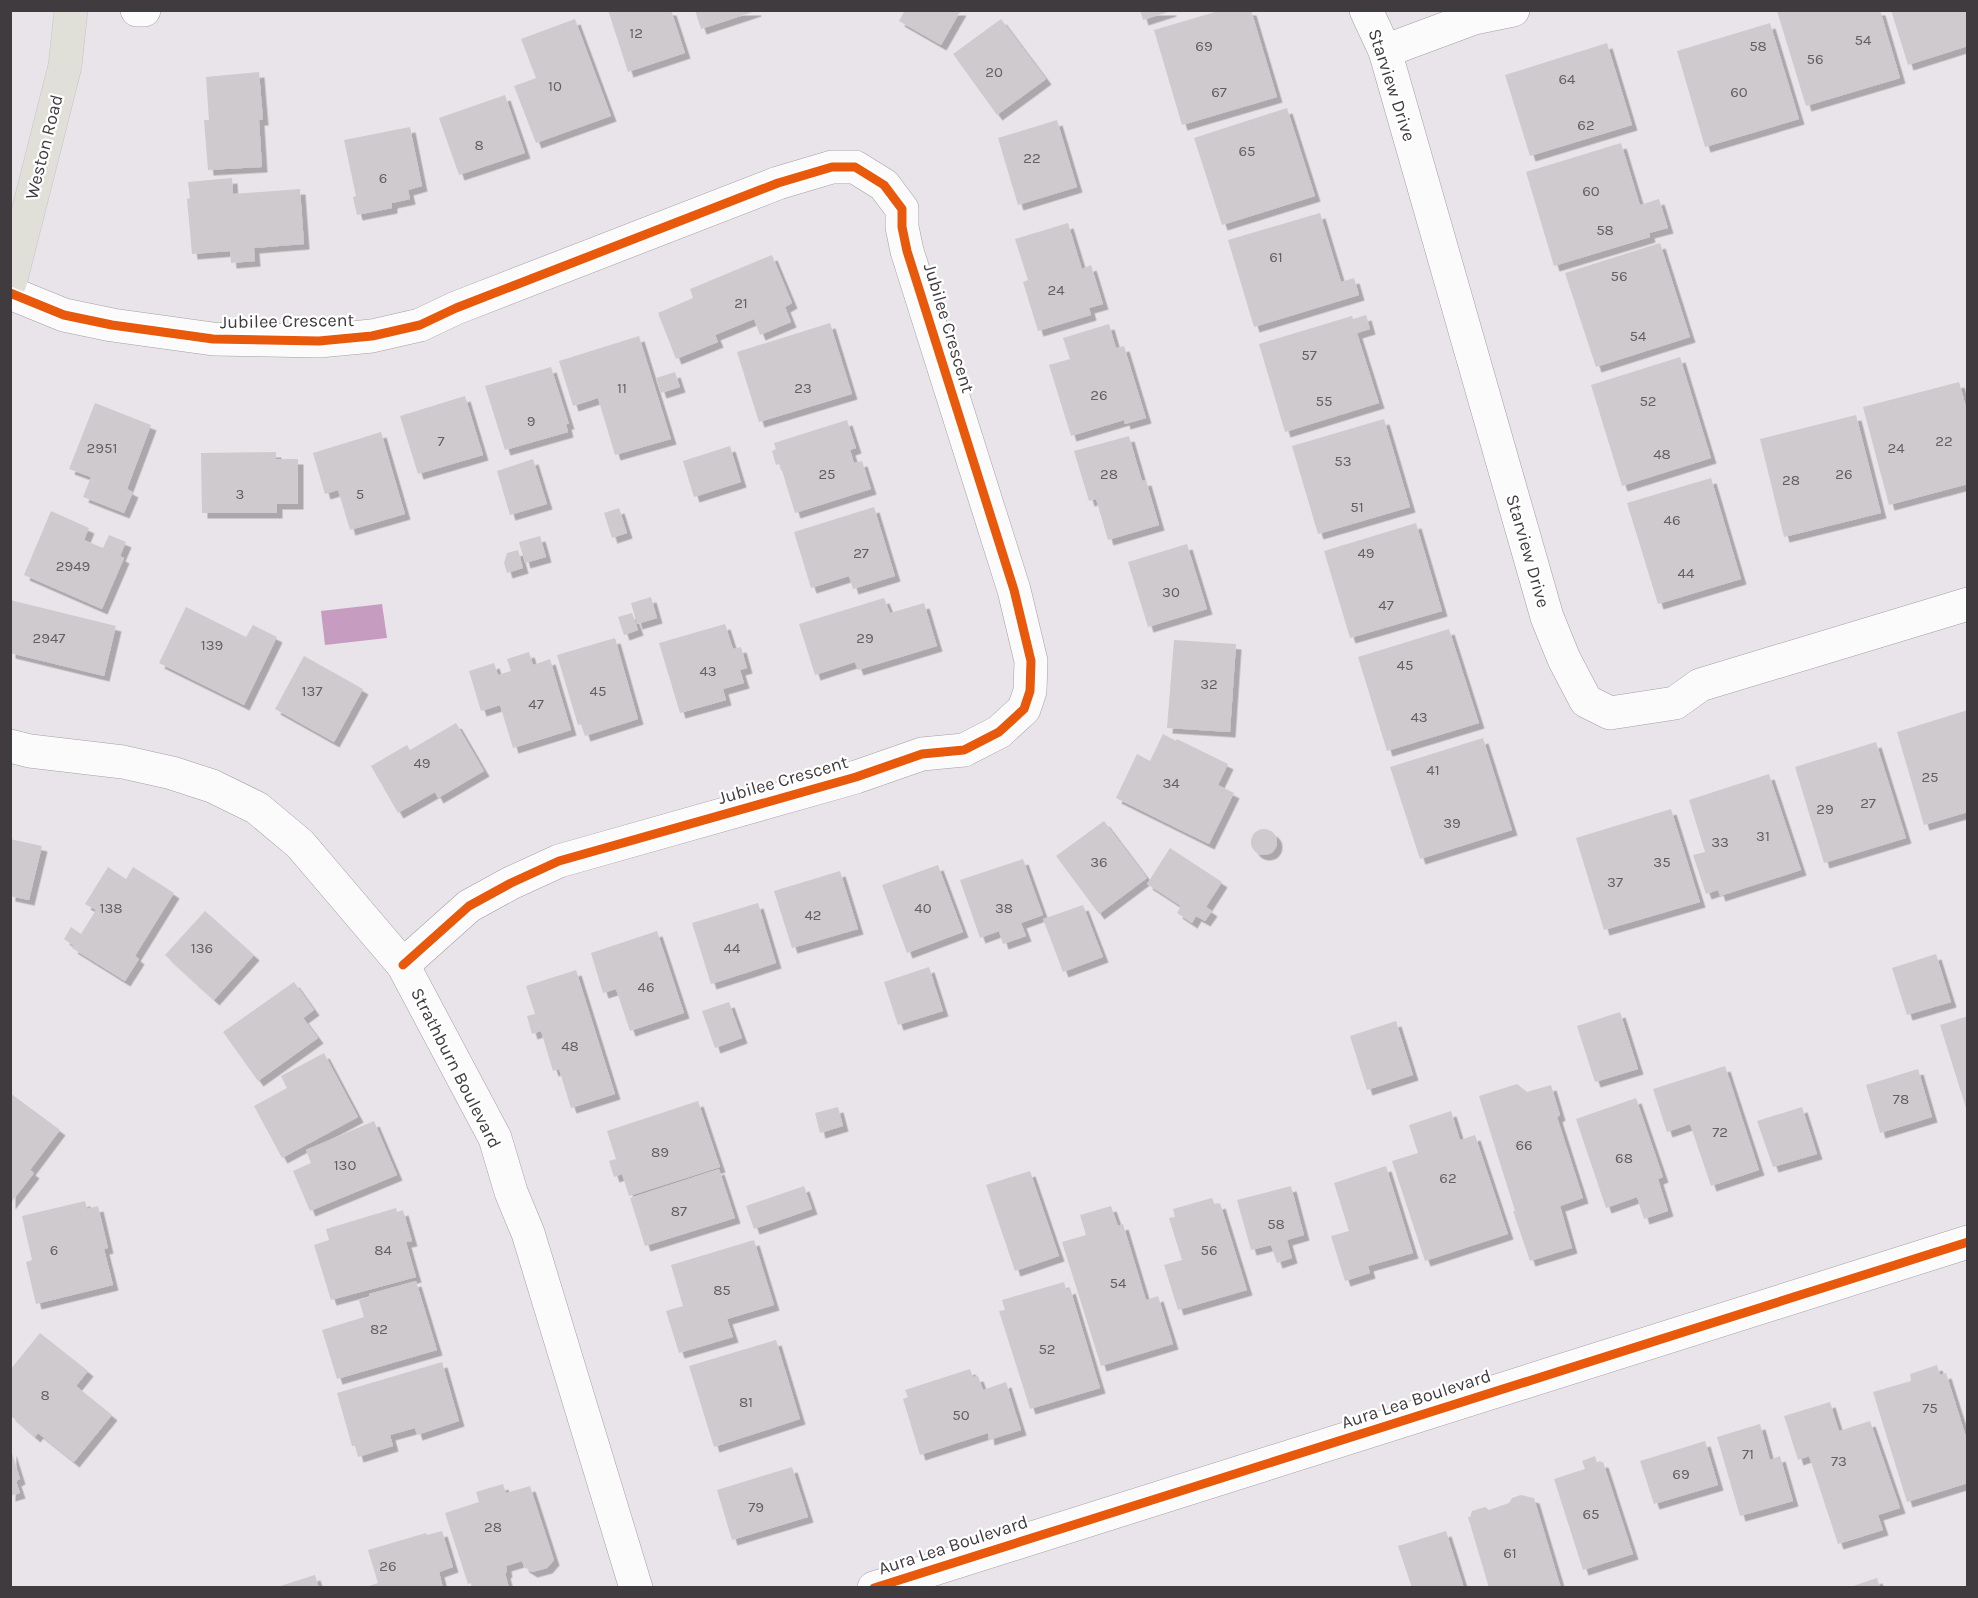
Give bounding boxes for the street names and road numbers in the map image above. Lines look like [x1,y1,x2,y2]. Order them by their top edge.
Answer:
street label: Starview Drive [1363,26,1421,144]
street label: Weston Road [20,92,68,202]
street label: Jubilee Crescent [919,261,979,396]
street label: Jubilee Crescent [220,309,355,333]
street label: Starview Drive [1501,492,1555,610]
street label: Jubilee Crescent [715,751,851,809]
street label: Strathburn Boulevard [406,984,506,1152]
street label: Aura Lea Boulevard [1338,1364,1494,1434]
street label: Aura Lea Boulevard [875,1510,1031,1580]

